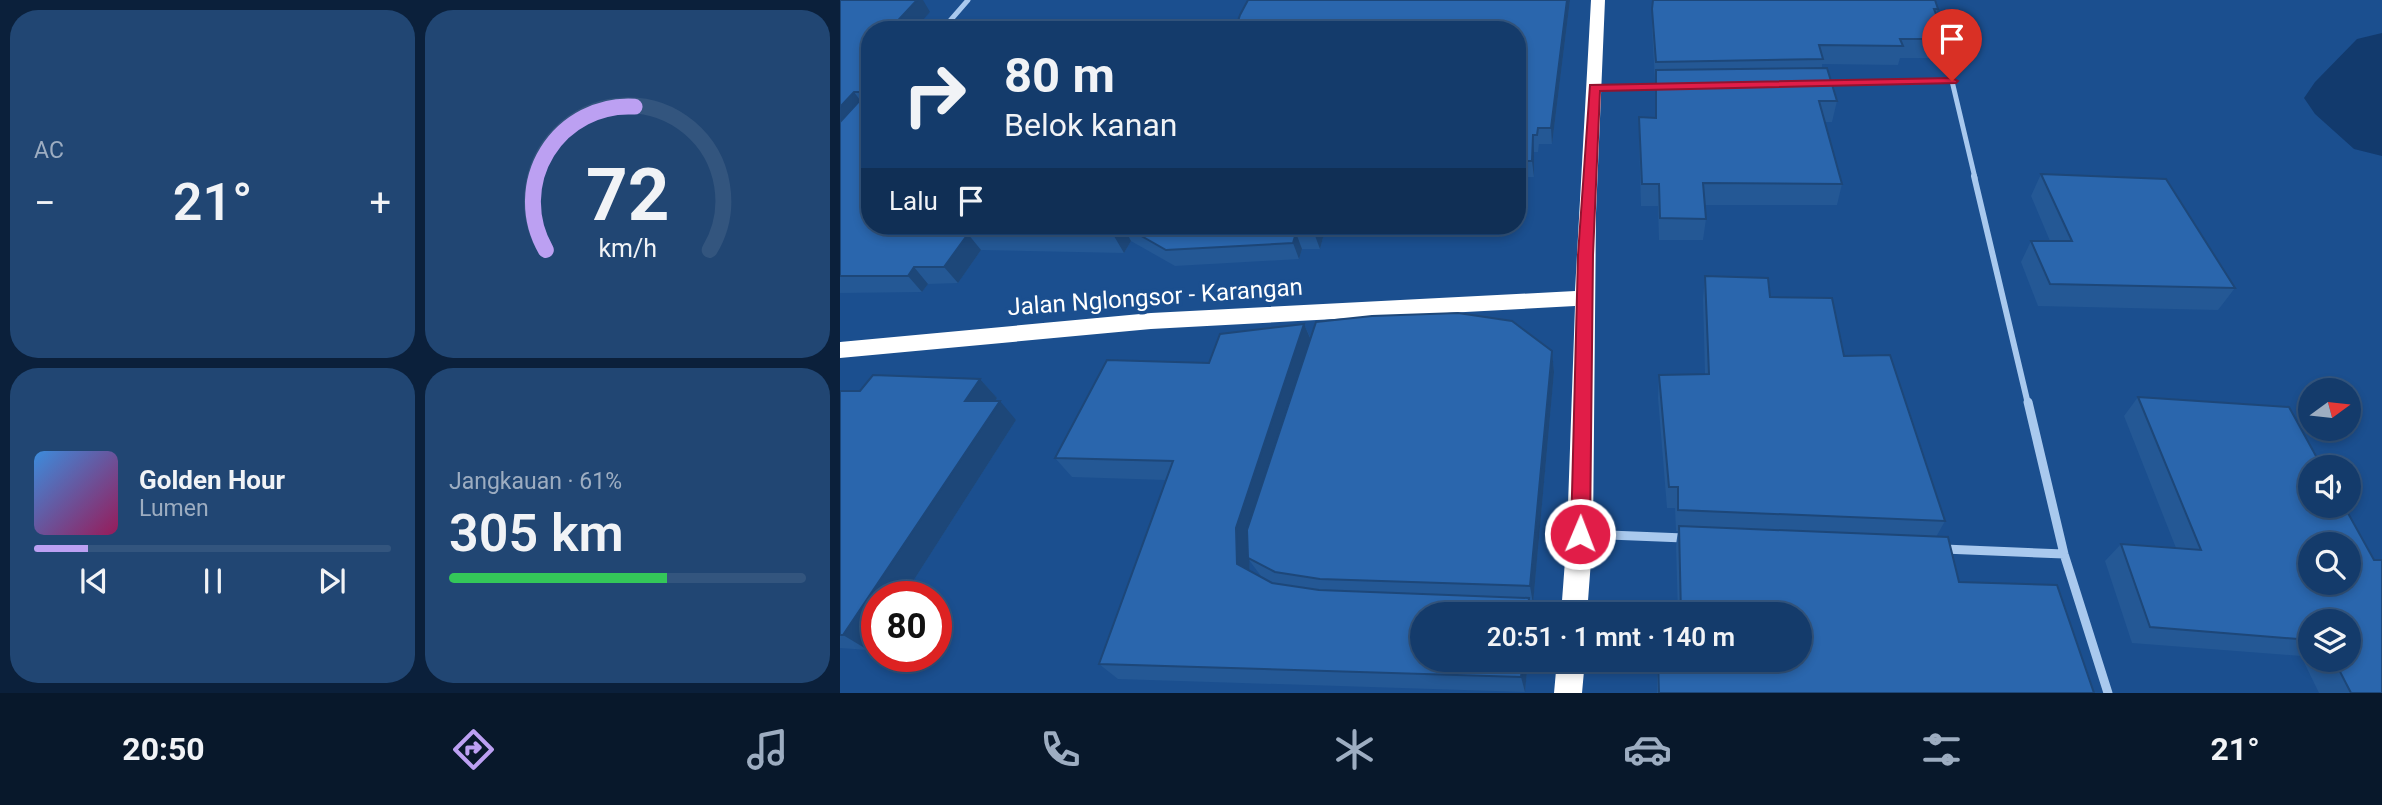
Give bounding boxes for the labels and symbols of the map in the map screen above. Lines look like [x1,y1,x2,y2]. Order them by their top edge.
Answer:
pin [1922,9,1982,81]
street label: Jalan Nglongsor - Karangan [1006,273,1304,321]
north arrow [2298,378,2361,441]
position arrow [1543,497,1617,571]
speed limit sign: 80 [861,581,952,672]

